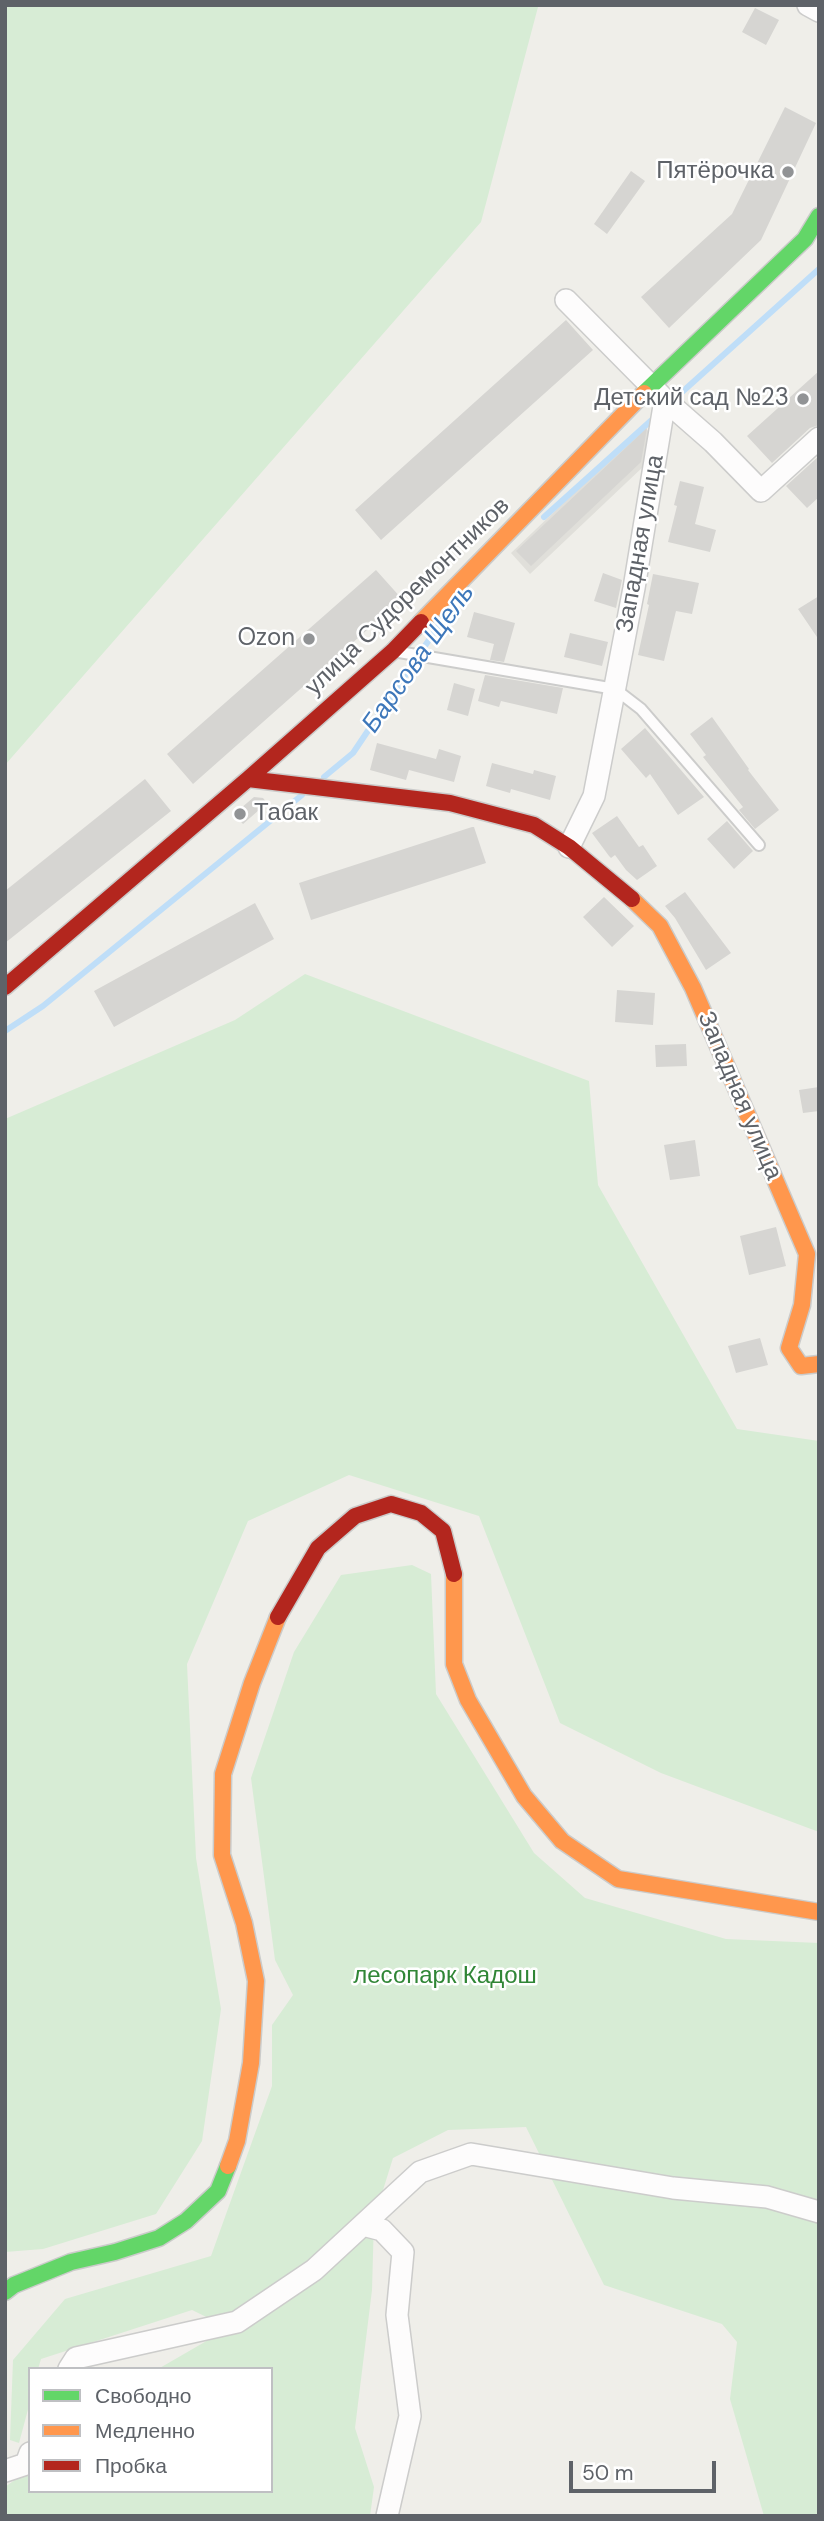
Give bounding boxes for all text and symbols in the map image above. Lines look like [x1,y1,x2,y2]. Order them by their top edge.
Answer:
place label: Пятёрочка [656,158,774,186]
marker: Пятёрочка [780,164,796,180]
place label: Детский сад №23 [594,385,789,413]
marker: Детский сад №23 [795,391,811,407]
street label: Западная улица [611,453,671,635]
street label: улица Судоремонтников [300,492,516,702]
water label: Барсова Щель [356,579,482,739]
place label: Ozon [237,625,295,653]
marker: Ozon [301,631,317,647]
place label: Табак [254,800,318,828]
marker: Табак [232,806,248,822]
street label: Западная улица [691,1007,787,1185]
park label: лесопарк Кадош [353,1963,537,1991]
legend [28,2367,273,2493]
text: Свободно [95,2382,192,2410]
text: Медленно [95,2417,195,2445]
scale bar [572,2448,719,2492]
text: Пробка [95,2452,167,2480]
text: 50 m [582,2459,633,2487]

